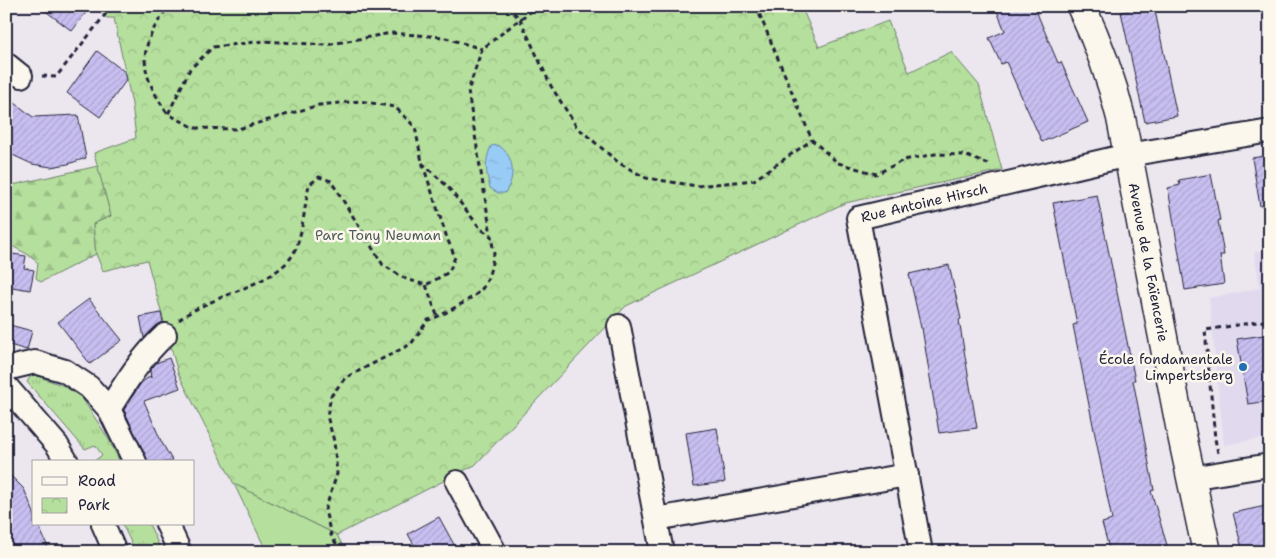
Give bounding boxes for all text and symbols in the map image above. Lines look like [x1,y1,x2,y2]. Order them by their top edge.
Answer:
street label: Rue Antoine Hirsch [859,179,990,226]
street label: Avenue de la Faïencerie [1125,181,1173,343]
park label: Parc Tony Neuman [315,226,441,244]
place label: École fondamentale Limpertsberg [1099,350,1233,384]
marker: École fondamentale Limpertsberg [1237,361,1249,373]
legend [32,460,195,526]
text: Road [78,471,116,491]
text: Park [78,495,110,515]

